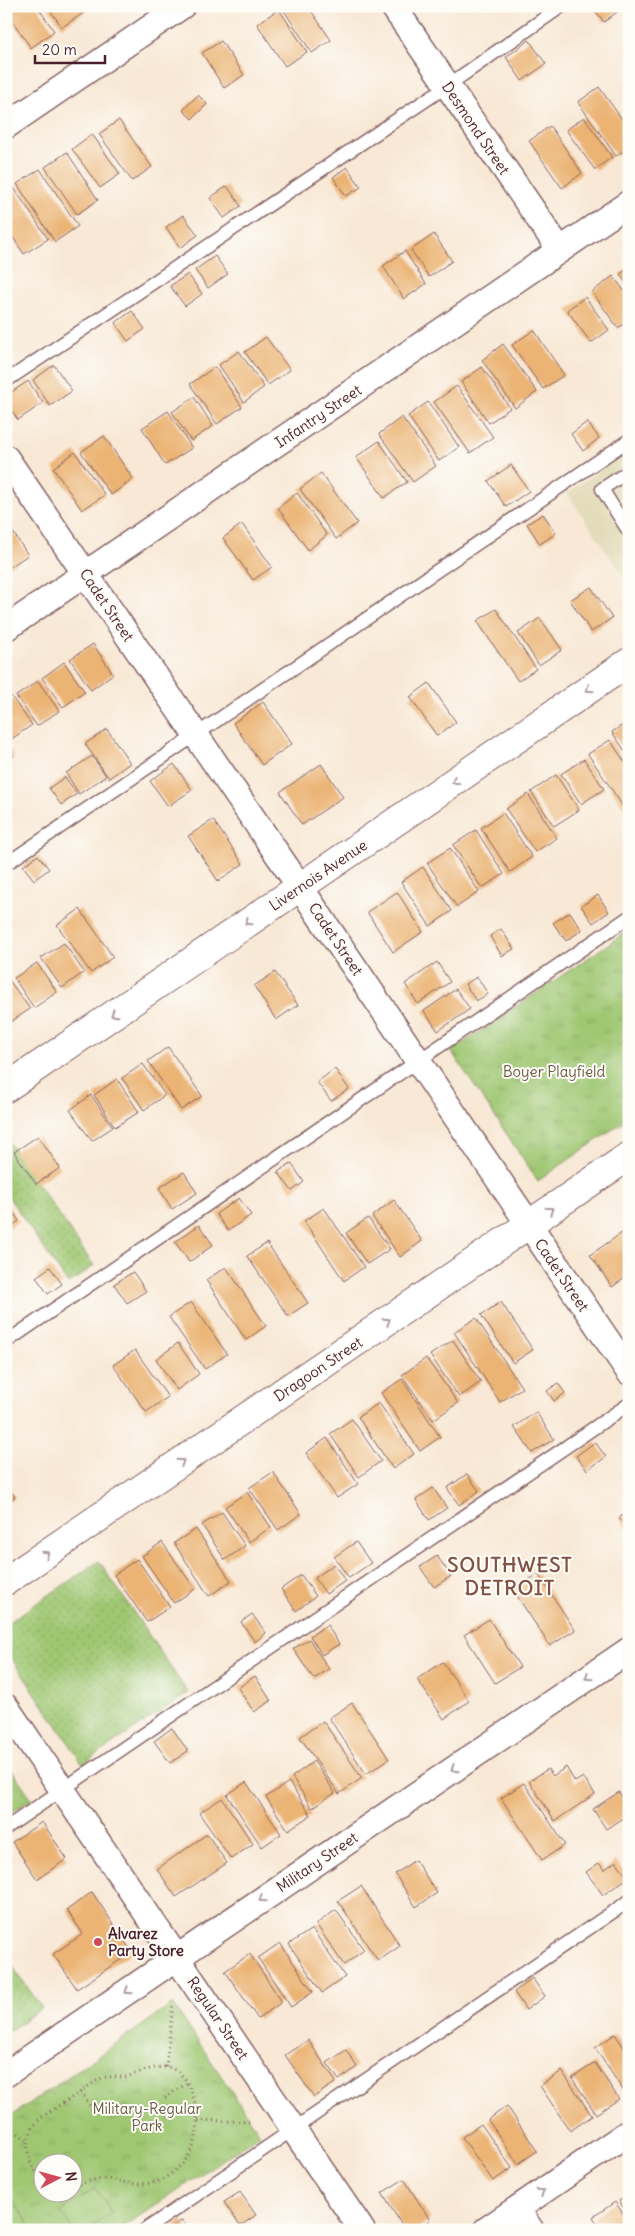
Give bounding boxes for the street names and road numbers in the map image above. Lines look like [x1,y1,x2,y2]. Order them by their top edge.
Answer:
street label: Desmond Street [438,78,514,178]
street label: Infantry Street [271,380,365,452]
street label: Cadet Street [76,565,138,645]
street label: Livernois Avenue [265,835,371,915]
street label: Cadet Street [305,899,367,979]
street label: Cadet Street [531,1235,593,1315]
street label: Dragoon Street [270,1332,366,1406]
street label: Military Street [273,1828,361,1896]
street label: Regular Street [183,1973,253,2063]

